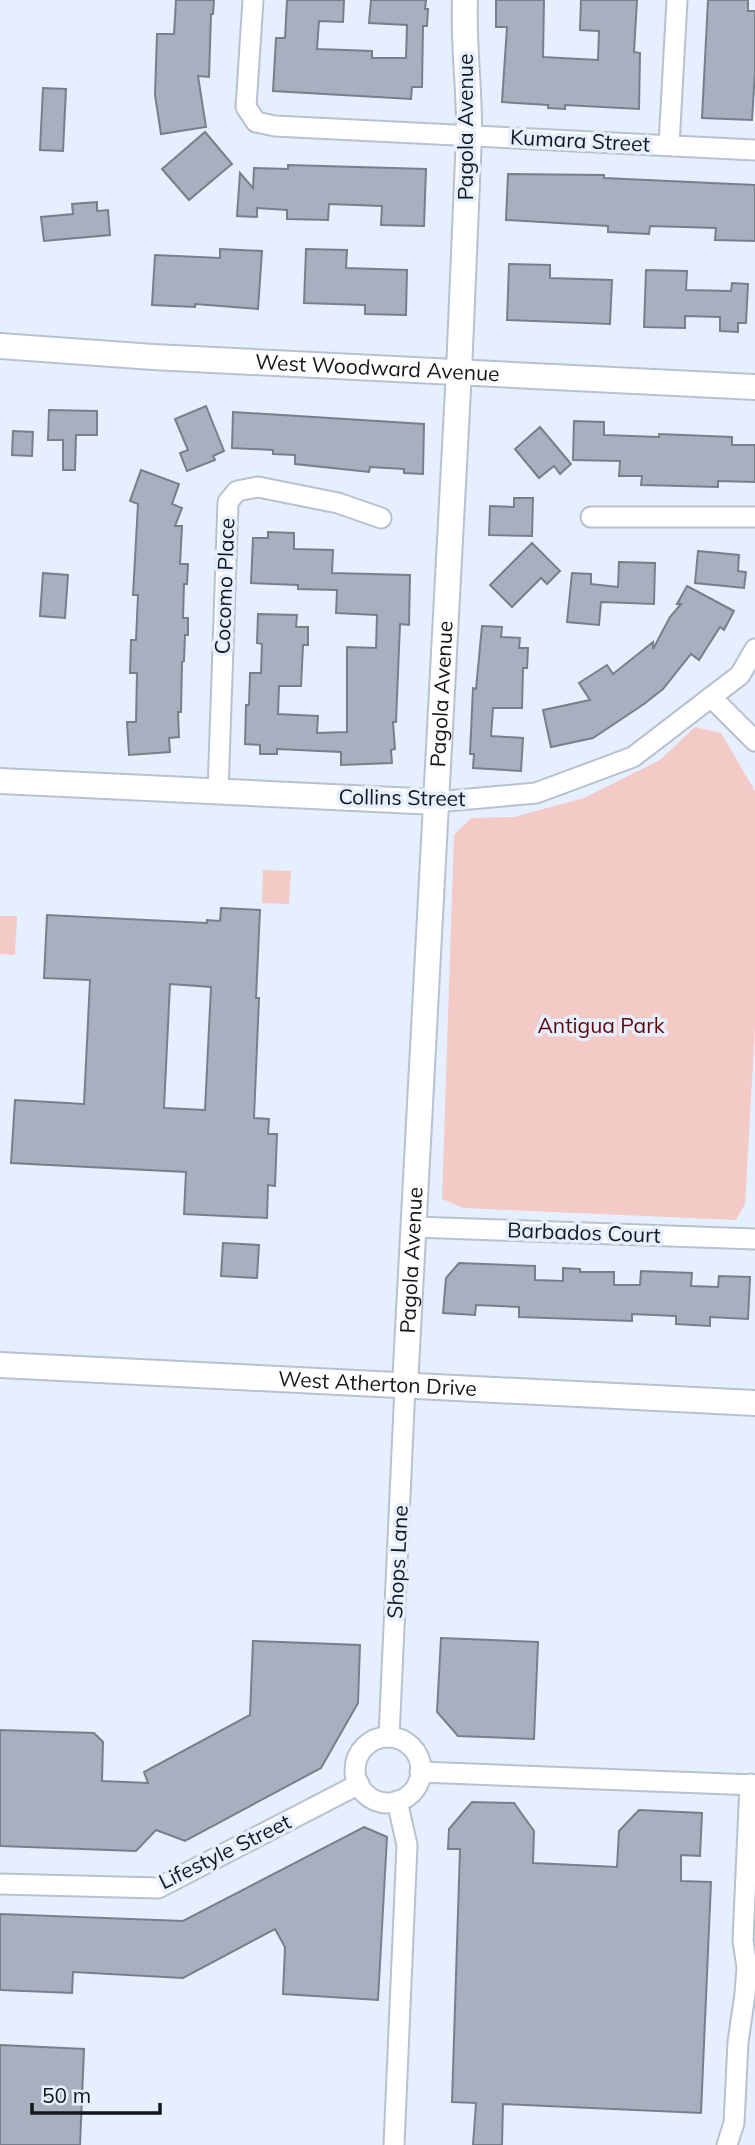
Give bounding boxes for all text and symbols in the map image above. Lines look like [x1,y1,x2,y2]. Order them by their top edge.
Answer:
street label: Pagola Avenue [452,54,478,200]
street label: Kumara Street [509,123,651,157]
street label: West Woodward Avenue [254,348,500,386]
street label: Cocomo Place [209,517,239,655]
street label: Pagola Avenue [424,620,458,768]
street label: Collins Street [338,783,466,811]
park label: Antigua Park [537,1012,665,1038]
street label: Pagola Avenue [394,1186,428,1334]
street label: Barbados Court [507,1216,661,1248]
street label: West Atherton Drive [278,1365,478,1401]
street label: Shops Lane [381,1505,413,1619]
street label: Lifestyle Street [154,1808,295,1894]
scale bar [32,2072,159,2116]
text: 50 m [42,2082,91,2108]

